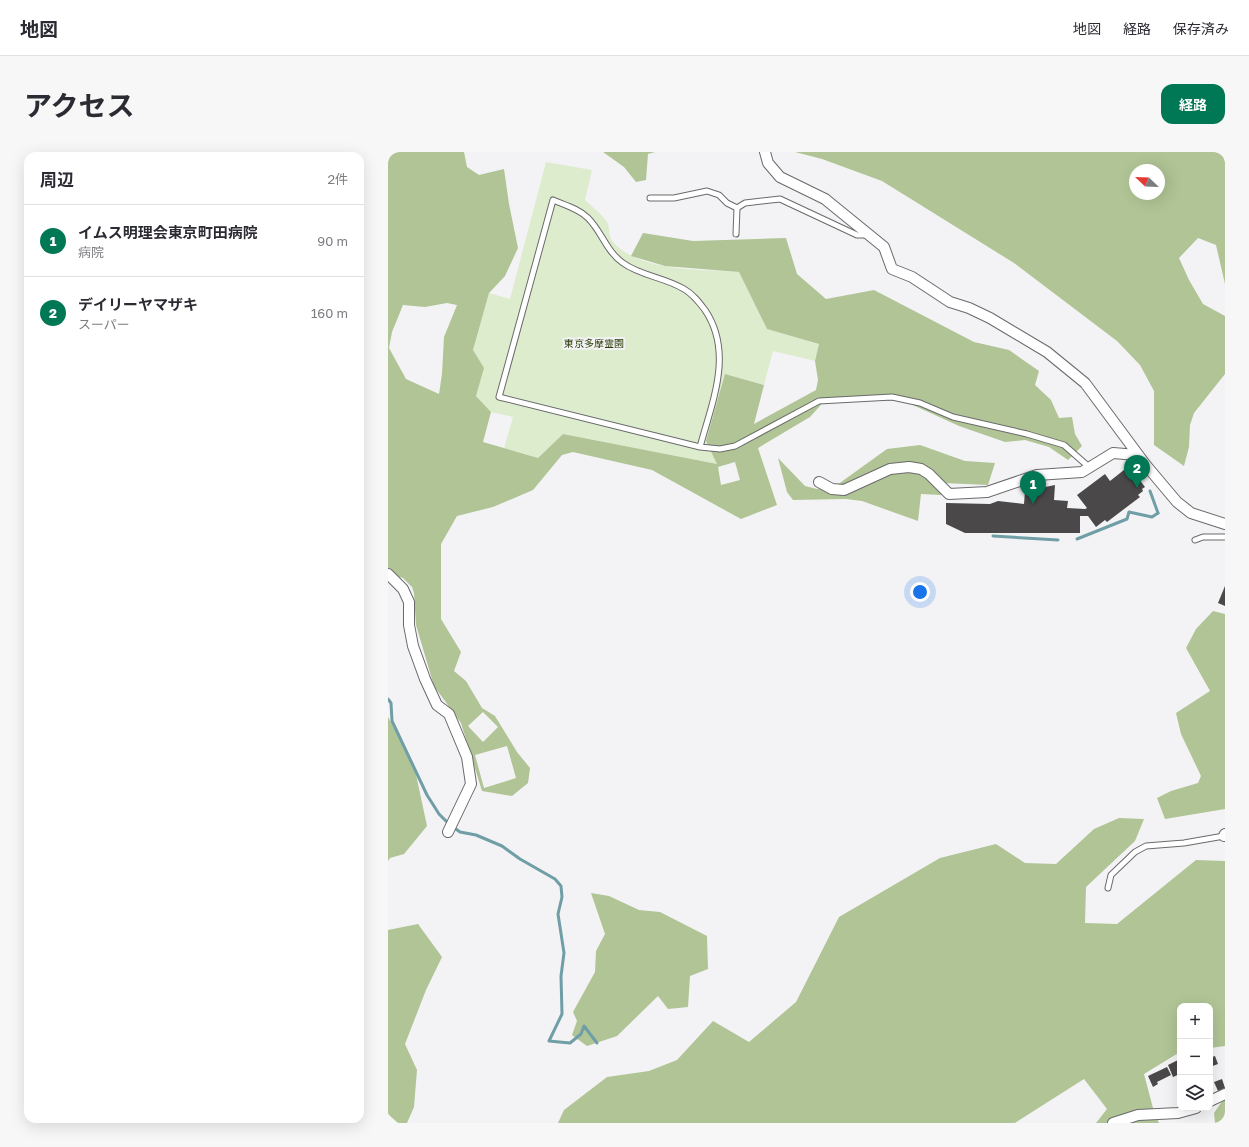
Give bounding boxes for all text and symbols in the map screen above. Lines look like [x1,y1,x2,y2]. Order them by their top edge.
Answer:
text: 地図 [20,17,58,40]
text: 地図 [1073,20,1101,37]
text: 経路 [1123,20,1151,37]
text: 保存済み [1173,20,1229,37]
button: 経路 [1161,84,1225,124]
text: アクセス [24,89,135,122]
north arrow [1129,164,1165,200]
text: 周辺 [40,169,74,190]
text: 2件 [327,171,348,187]
text: イムス明理会東京町田病院 [78,223,258,241]
text: 1 [50,233,56,249]
text: 90 m [317,233,348,249]
text: 病院 [78,244,104,260]
text: デイリーヤマザキ [78,295,198,313]
text: 2 [49,305,57,321]
text: 160 m [311,305,348,321]
text: スーパー [78,316,130,332]
park label: 東京多摩霊園 [564,337,624,349]
pin: 2 [1124,455,1150,488]
pin: 1 [1020,471,1046,504]
your location [910,582,930,602]
map controls [1177,1003,1213,1111]
button: + [1177,1003,1213,1039]
button: − [1177,1039,1213,1075]
button: layers [1177,1075,1213,1111]

